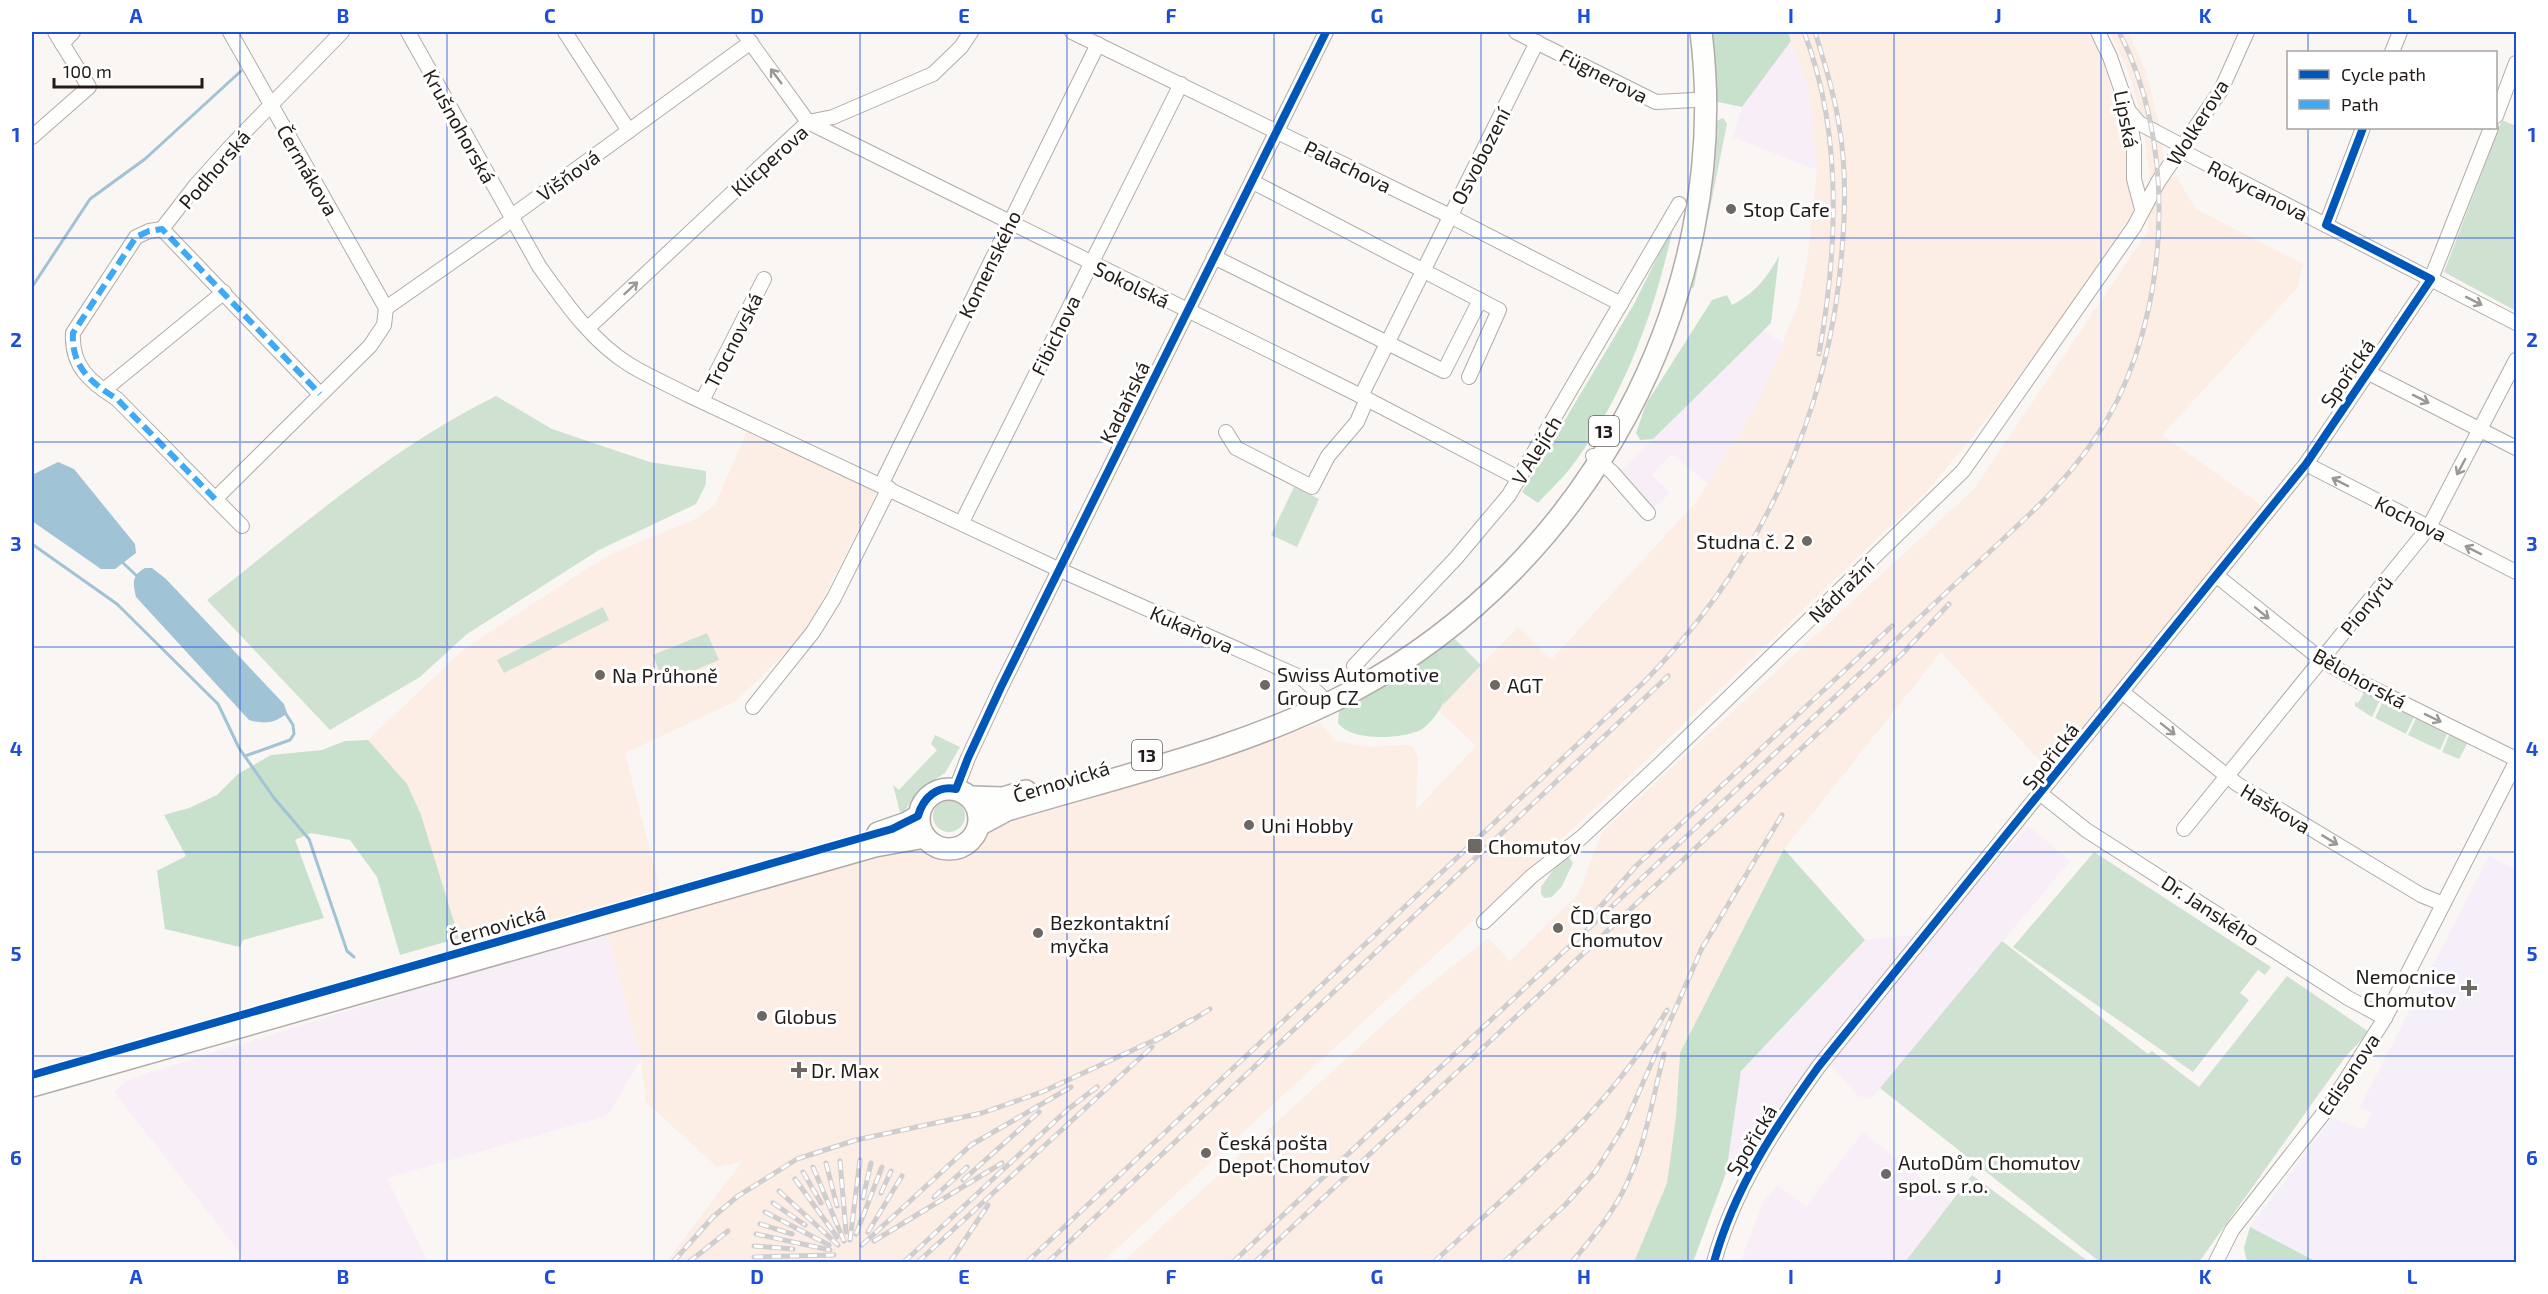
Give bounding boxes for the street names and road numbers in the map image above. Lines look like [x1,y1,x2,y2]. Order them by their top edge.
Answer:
street label: Fügnerova [1556,43,1652,107]
street label: Krušnohorská [419,65,501,187]
street label: Wolkerova [2161,75,2233,169]
street label: Lipská [2110,88,2144,150]
street label: Osvobození [1445,103,1515,208]
street label: Klicperova [726,119,812,201]
street label: Čermákova [272,120,344,220]
street label: Podhorská [173,125,255,213]
street label: Palachova [1301,135,1395,197]
street label: Višňová [532,144,604,206]
street label: Rokycanova [2204,154,2312,226]
street label: Komenského [953,206,1025,322]
street label: Sokolská [1090,255,1174,313]
street label: Trocnovská [699,288,767,392]
street label: Fibichova [1025,291,1085,379]
street label: Spořická [2315,334,2379,412]
street label: Kadaňská [1094,357,1154,447]
street label: V Alejích [1506,411,1566,489]
road number: 13 [1589,416,1619,446]
street label: Kochova [2371,490,2451,546]
street label: Nádražní [1803,552,1880,627]
street label: Pionýrů [2335,570,2397,640]
street label: Kukaňova [1147,600,1237,658]
street label: Bělohorská [2309,643,2411,713]
street label: Spořická [2016,718,2084,794]
road number: 13 [1132,740,1162,770]
street label: Černovická [1010,755,1112,807]
street label: Haškova [2237,778,2315,838]
street label: Dr. Janského [2157,869,2265,951]
street label: Černovická [446,900,548,950]
street label: Edisonova [2312,1029,2384,1119]
street label: Spořická [1721,1100,1781,1180]

